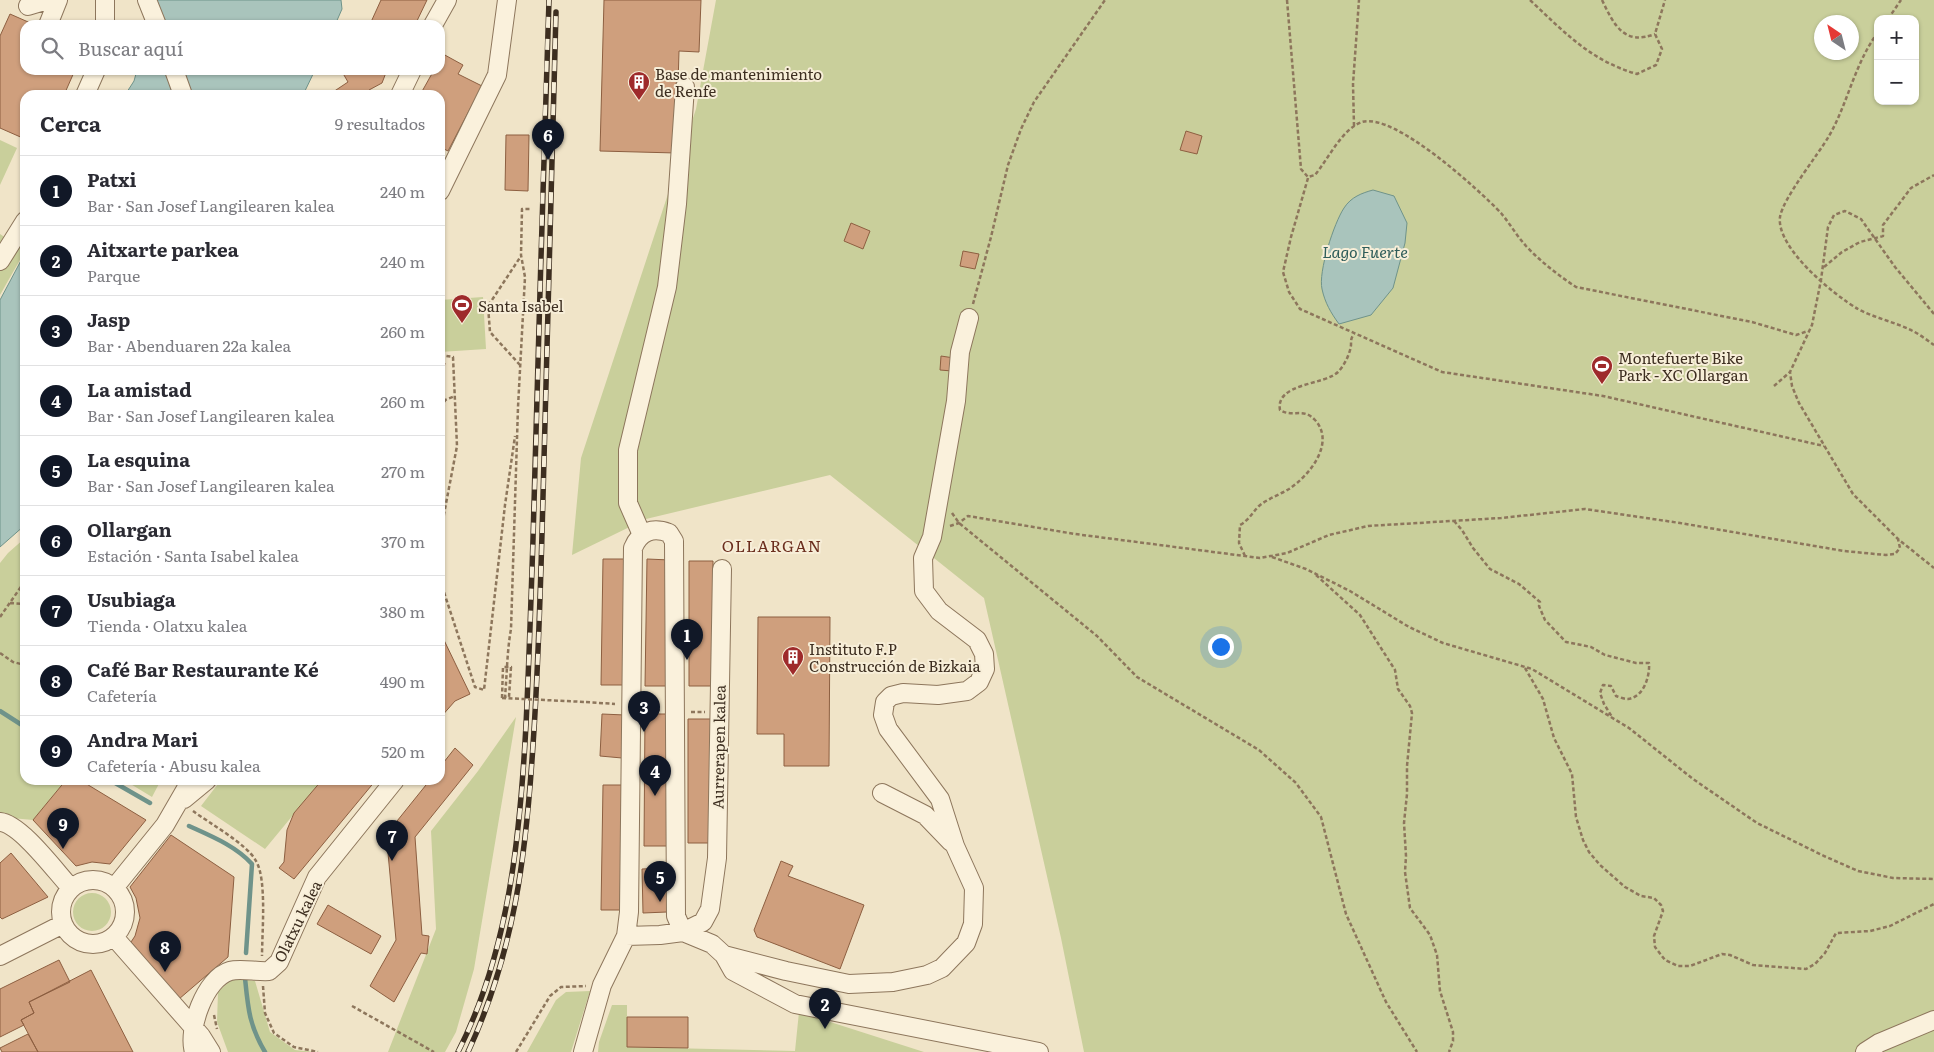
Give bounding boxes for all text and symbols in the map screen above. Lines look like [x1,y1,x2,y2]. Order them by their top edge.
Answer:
north arrow [1814,15,1859,60]
map controls [1874,15,1919,105]
button: + [1874,15,1919,60]
search box [20,20,445,75]
icon: search [38,34,66,62]
text: Buscar aquí [78,34,183,62]
button: − [1874,60,1919,105]
place label: Base de mantenimiento de Renfe [655,62,822,102]
building icon: Base de mantenimiento de Renfe [627,70,651,101]
text: Cerca [40,107,101,138]
text: 9 resultados [335,111,425,135]
pin: 6 [532,119,564,160]
text: Patxi [87,165,136,193]
text: 1 [53,179,59,203]
text: 240 m [380,179,425,203]
text: Bar · San Josef Langilearen kalea [87,193,335,217]
text: Aitxarte parkea [87,235,239,263]
water label: Lago Fuerte [1322,239,1408,263]
text: 2 [52,249,60,273]
text: 240 m [380,249,425,273]
text: Parque [87,263,140,287]
sports icon: Santa Isabel [450,293,474,324]
place label: Santa Isabel [478,294,563,317]
text: Jasp [87,305,130,333]
text: 3 [52,319,60,343]
text: 260 m [380,319,425,343]
text: Bar · Abenduaren 22a kalea [87,333,291,357]
place label: Montefuerte Bike Park - XC Ollargan [1618,346,1748,386]
sports icon: Montefuerte Bike Park - XC Ollargan [1590,354,1614,385]
text: La amistad [87,375,192,403]
text: 4 [51,389,61,413]
text: 260 m [380,389,425,413]
text: Bar · San Josef Langilearen kalea [87,403,335,427]
text: La esquina [87,445,190,473]
text: 5 [52,459,60,483]
text: 270 m [381,459,425,483]
text: Bar · San Josef Langilearen kalea [87,473,335,497]
text: Ollargan [87,515,172,543]
text: 6 [51,529,61,553]
text: 370 m [381,529,425,553]
district label: OLLARGAN [722,533,822,557]
text: Estación · Santa Isabel kalea [87,543,299,567]
text: Usubiaga [87,585,176,613]
text: 7 [52,599,60,623]
text: 380 m [380,599,425,623]
text: Tienda · Olatxu kalea [87,613,247,637]
pin: 1 [671,619,703,660]
your location [1208,634,1234,660]
place label: Instituto F.P Construcción de Bizkaia [809,637,982,677]
building icon: Instituto F.P Construcción de Bizkaia [781,645,805,676]
text: Café Bar Restaurante Ké [87,655,319,683]
text: 8 [51,669,61,693]
text: 490 m [380,669,425,693]
text: Cafetería [87,683,157,707]
street label: Aurrerapen kalea [705,684,731,809]
pin: 3 [628,691,660,732]
text: Andra Mari [87,725,198,753]
text: 9 [51,739,61,763]
text: 520 m [381,739,425,763]
text: Cafetería · Abusu kalea [87,753,261,777]
pin: 4 [639,755,671,796]
pin: 9 [47,808,79,849]
pin: 7 [376,820,408,861]
pin: 5 [644,861,676,902]
street label: Olatxu kalea [267,875,327,966]
pin: 8 [149,931,181,972]
pin: 2 [809,988,841,1029]

